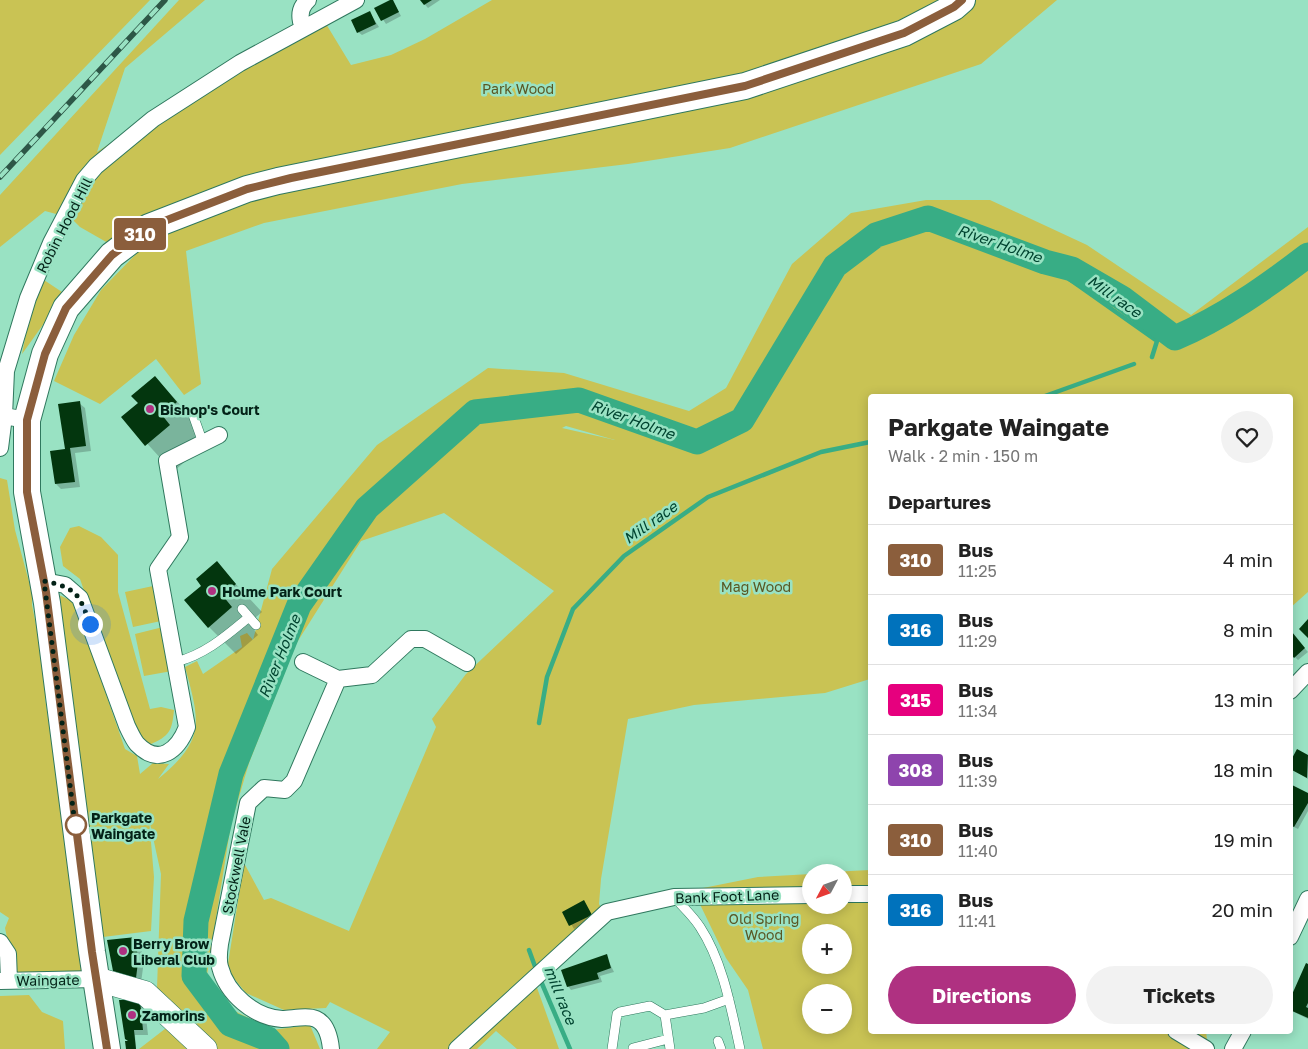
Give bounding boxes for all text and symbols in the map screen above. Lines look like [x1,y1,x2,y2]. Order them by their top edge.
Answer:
park label: Park Wood [482,80,554,97]
street label: Robin Hood Hill [33,174,95,276]
line badge: 310 [111,218,169,250]
water label: River Holme [956,220,1046,266]
text: 310 [124,223,156,245]
water label: Mill race [1085,271,1146,322]
water label: River Holme [589,396,679,443]
place label: Bishop's Court [160,401,260,418]
marker: Bishop's Court [144,403,156,415]
button: heart [1221,411,1273,463]
text: Parkgate Waingate [888,412,1109,441]
text: Walk · 2 min · 150 m [888,446,1038,466]
text: Departures [888,490,991,513]
water label: Mill race [620,496,681,547]
text: Bus [958,538,993,561]
text: 4 min [1223,548,1273,571]
text: 310 [900,549,931,571]
text: 11:25 [958,561,997,581]
park label: Mag Wood [721,578,791,595]
place label: Holme Park Court [222,583,343,600]
marker: Holme Park Court [206,585,218,597]
text: Bus [958,608,993,631]
water label: River Holme [254,611,304,700]
your location [78,612,103,637]
text: 8 min [1223,618,1273,641]
text: 316 [900,619,931,641]
text: 11:29 [958,631,997,651]
text: Bus [958,678,993,701]
text: 13 min [1214,688,1273,711]
text: 315 [900,689,931,711]
text: 11:34 [958,701,997,721]
text: Bus [958,748,993,771]
text: 18 min [1214,758,1273,781]
text: 308 [898,759,933,781]
text: 11:39 [958,771,997,791]
place label: Parkgate Waingate [91,809,155,842]
marker: Parkgate Waingate [65,814,87,836]
street label: Stockwell Vale [218,815,254,915]
text: Bus [958,818,993,841]
text: 19 min [1214,828,1273,851]
text: 310 [900,829,931,851]
text: 11:40 [958,841,998,861]
north arrow [802,864,852,914]
map controls [802,864,852,1034]
street label: Bank Foot Lane [675,886,779,906]
text: Bus [958,888,993,911]
text: 20 min [1212,898,1273,921]
text: 316 [900,899,931,921]
park label: Old Spring Wood [729,910,799,943]
text: 11:41 [958,911,996,931]
button: + [802,924,852,974]
place label: Berry Brow Liberal Club [133,935,215,968]
marker: Berry Brow Liberal Club [117,945,129,957]
water label: mill race [541,963,581,1028]
button: Directions [888,966,1076,1024]
button: Tickets [1086,966,1273,1024]
street label: Waingate [16,971,80,989]
button: − [802,984,852,1034]
place label: Zamorins [142,1007,205,1024]
marker: Zamorins [126,1009,138,1021]

